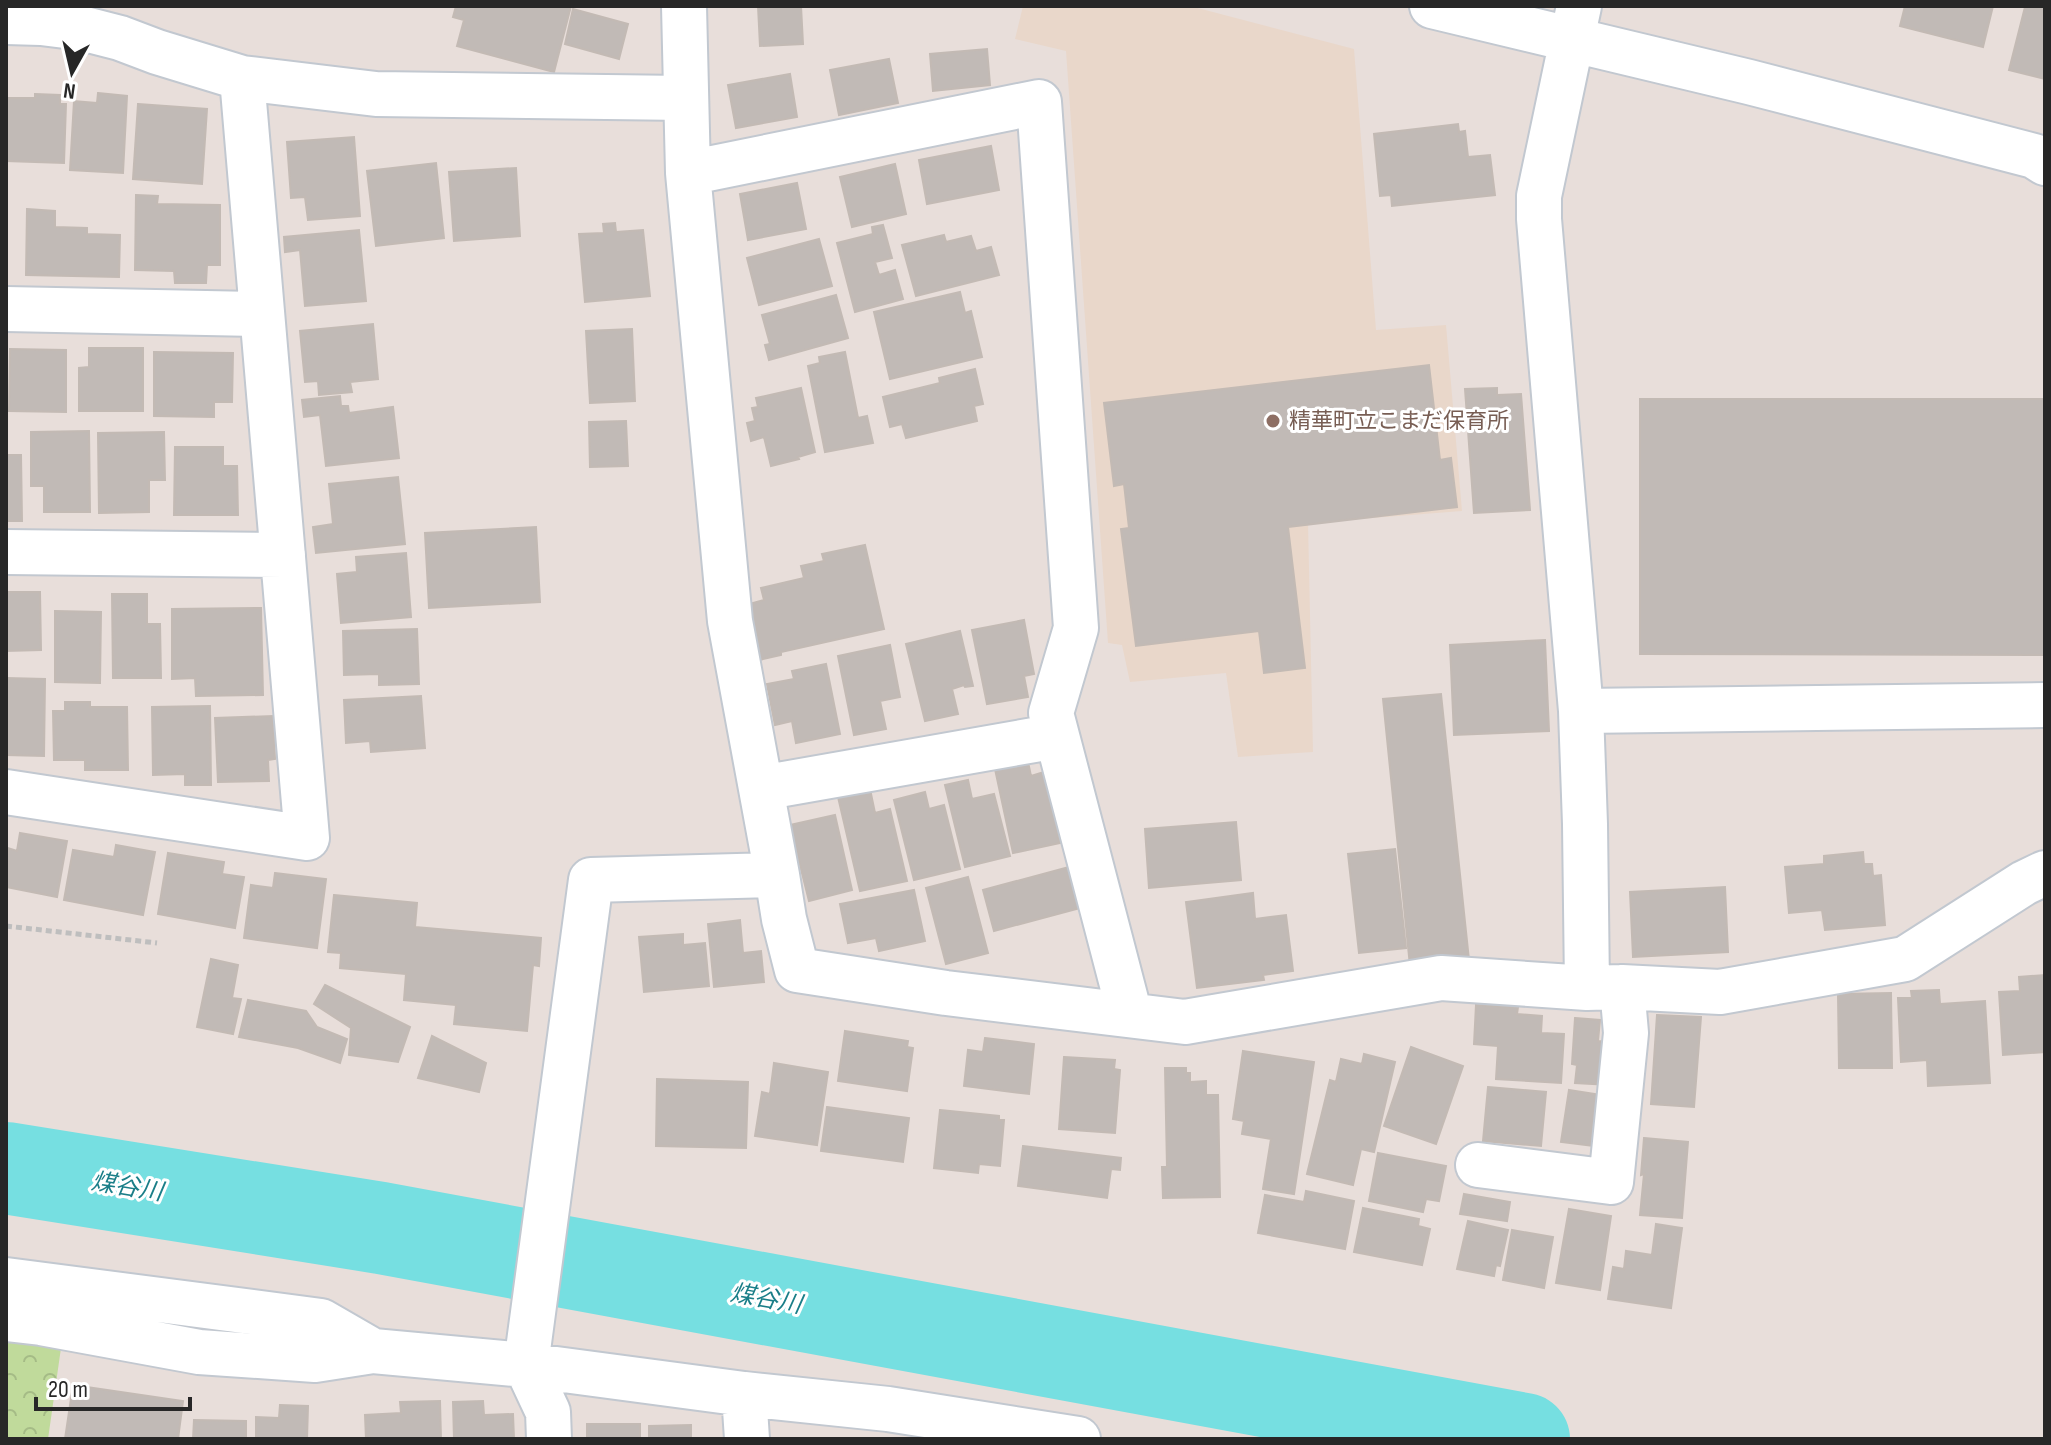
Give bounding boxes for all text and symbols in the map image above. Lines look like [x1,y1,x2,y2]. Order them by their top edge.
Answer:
north arrow [32,32,112,112]
text: N [62,76,77,105]
place label: 精華町立こまだ保育所 [1289,408,1509,435]
marker: 精華町立こまだ保育所 [1264,412,1282,430]
water label: 煤谷川 [89,1167,168,1207]
water label: 煤谷川 [728,1278,807,1320]
scale bar [36,1361,190,1411]
text: 20 m [48,1375,88,1404]

